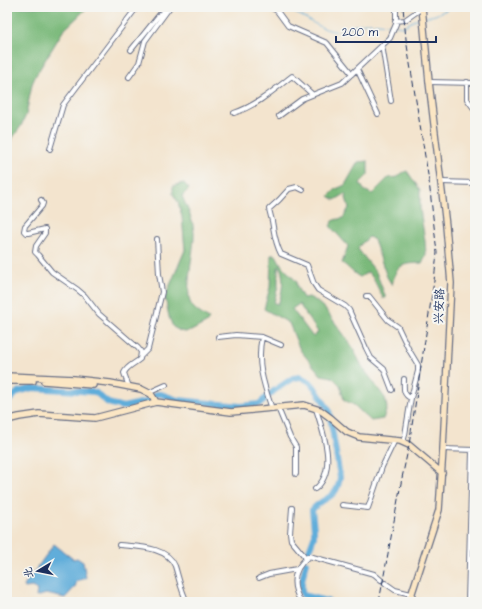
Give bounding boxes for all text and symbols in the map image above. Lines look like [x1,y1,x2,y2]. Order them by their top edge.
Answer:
scale bar [336,18,436,44]
text: 200 m [342,24,379,41]
street label: 兴安路 [430,288,449,324]
north arrow [18,551,58,591]
text: 北 [20,566,37,579]

